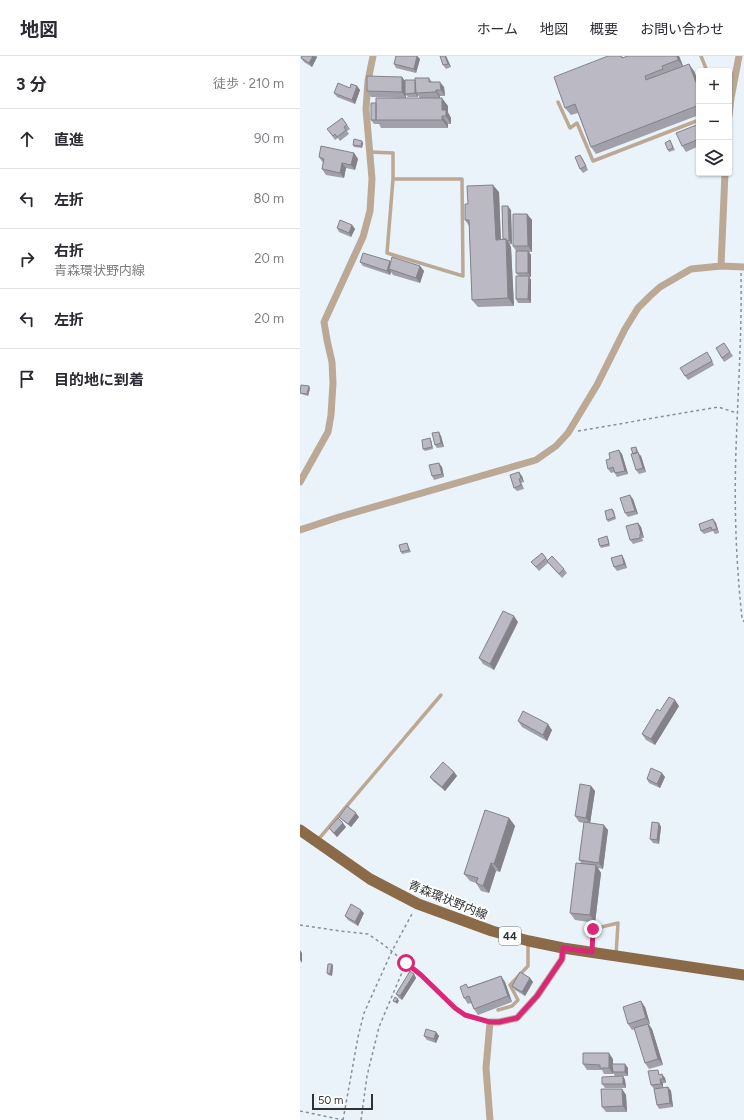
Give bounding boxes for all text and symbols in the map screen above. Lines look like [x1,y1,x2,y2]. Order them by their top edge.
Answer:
text: 地図 [20,18,58,41]
text: ホーム [476,21,518,38]
text: 地図 [540,21,568,38]
text: 概要 [590,21,618,38]
text: お問い合わせ [640,21,724,38]
map controls [696,68,732,176]
button: + [696,68,732,104]
text: 3 分 [16,74,47,94]
text: 徒歩 · 210 m [213,76,284,91]
button: − [696,104,732,140]
icon: ahead [16,128,38,150]
text: 直進 [54,131,84,149]
text: 90 m [254,131,284,146]
button: layers [696,140,732,176]
icon: left [16,188,38,210]
text: 左折 [54,191,84,209]
text: 80 m [253,191,284,206]
text: 右折 [54,242,84,260]
icon: right [16,248,38,270]
text: 20 m [254,251,284,266]
text: 青森環状野内線 [54,263,145,278]
icon: left [16,308,38,330]
text: 左折 [54,311,84,329]
text: 20 m [254,311,284,326]
icon: arrive [16,368,38,390]
text: 目的地に到着 [54,371,144,389]
street label: 青森環状野内線 [406,878,490,922]
route end [584,920,602,938]
road number: 44 [499,927,521,945]
route start [397,954,415,972]
scale bar [312,1092,373,1111]
text: 50 m [318,1094,343,1107]

